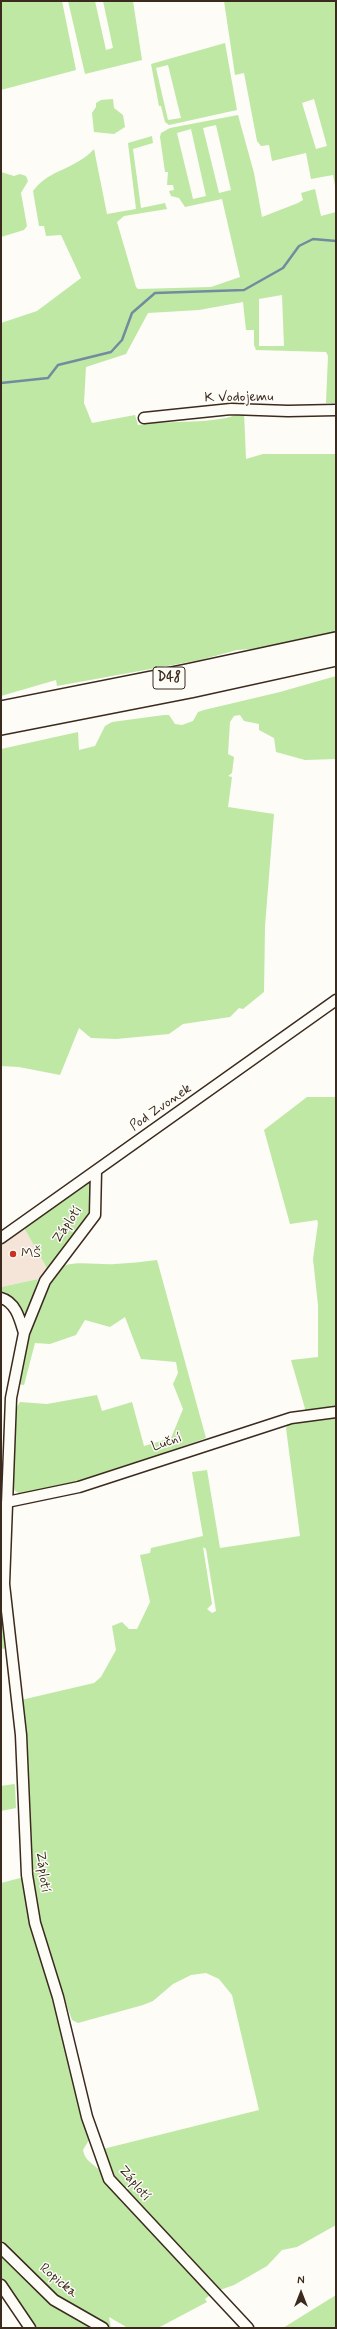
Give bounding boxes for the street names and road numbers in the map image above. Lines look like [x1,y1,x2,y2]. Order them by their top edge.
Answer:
street label: K Vodojemu [204,389,274,407]
road number: D48 [153,667,185,689]
street label: Pod Zvonek [127,1081,195,1135]
street label: Záplotí [49,1203,87,1247]
street label: Luční [150,1430,184,1456]
street label: Záplotí [31,1850,53,1894]
street label: Záplotí [114,2163,154,2205]
street label: Ropicka [36,2260,80,2302]

